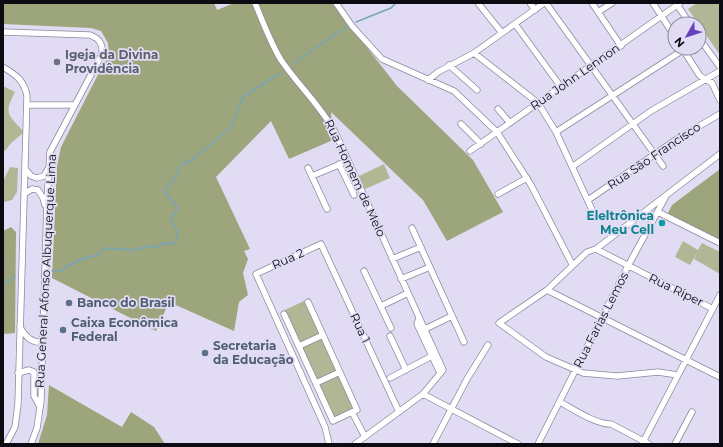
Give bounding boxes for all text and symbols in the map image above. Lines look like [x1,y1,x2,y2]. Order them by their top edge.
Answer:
north arrow [667,16,707,56]
text: N [671,34,687,50]
street label: Rua John Lennon [527,40,622,113]
place label: Igeja da Divina Providência [65,47,158,76]
marker: Igeja da Divina Providência [52,57,62,67]
street label: Rua Homem de Melo [322,117,389,239]
street label: Rua São Francisco [604,119,703,192]
street label: Rua General Afonso Albuquerque Lima [32,154,59,388]
place label: Eleltrônica Meu Cell [587,208,654,237]
marker: Eleltrônica Meu Cell [657,218,667,228]
street label: Rua 2 [269,245,306,272]
street label: Rua Farias Lemos [570,269,631,370]
street label: Rua Riper [646,270,706,309]
place label: Banco do Brasil [77,295,175,310]
marker: Banco do Brasil [64,298,74,308]
street label: Rua 1 [347,310,374,345]
place label: Caixa Econômica Federal [71,315,178,344]
marker: Caixa Econômica Federal [58,325,68,335]
place label: Secretaria da Educação [213,338,294,367]
marker: Secretaria da Educação [200,348,210,358]

